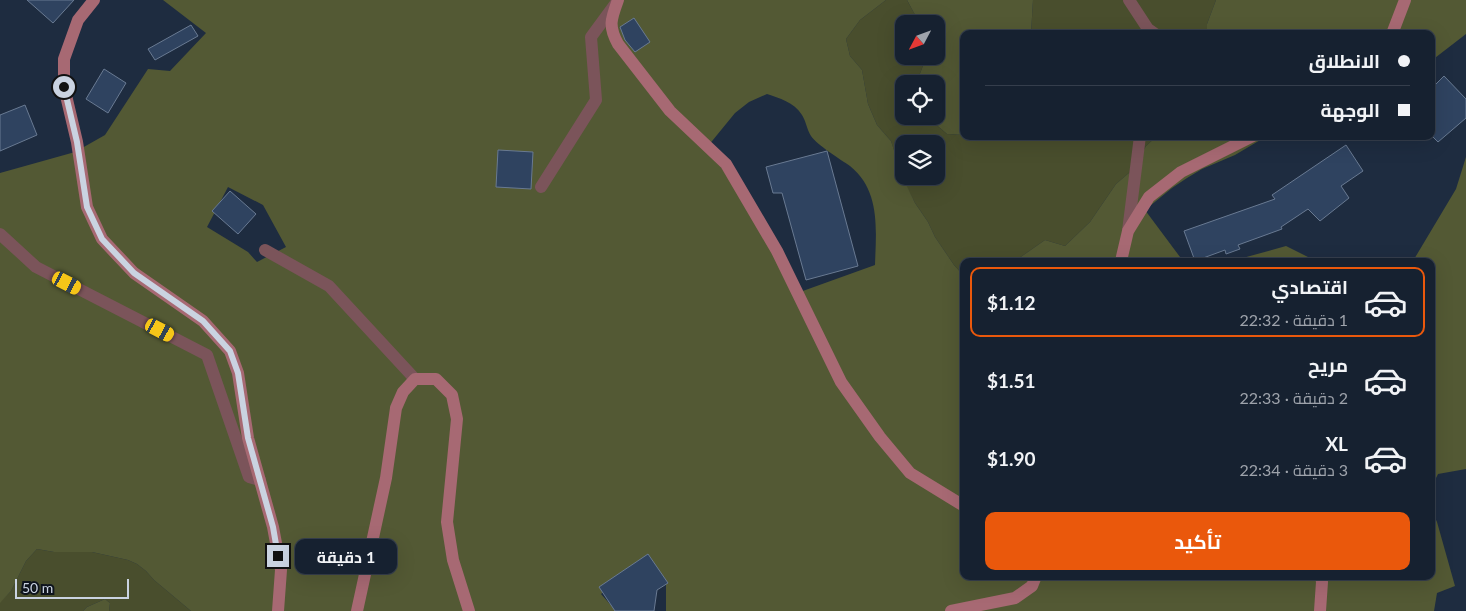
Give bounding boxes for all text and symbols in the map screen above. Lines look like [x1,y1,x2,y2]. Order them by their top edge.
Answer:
north arrow [895,15,945,65]
map controls [895,15,945,185]
text: الانطلاق [1309,49,1380,72]
button: locate [895,75,945,125]
route start [53,76,75,98]
text: الوجهة [1320,98,1380,121]
button: layers [895,135,945,185]
car [50,270,83,296]
text: اقتصادي [1272,275,1348,298]
icon: car [1363,280,1408,325]
text: $1.12 [987,291,1036,314]
text: 1 دقيقة · 22:32 [1240,310,1348,329]
car [143,316,176,344]
text: مريح [1308,353,1348,376]
icon: car [1363,358,1408,403]
text: $1.51 [987,369,1036,392]
text: 2 دقيقة · 22:33 [1240,388,1348,407]
text: XL [1325,432,1348,455]
icon: car [1363,436,1408,481]
text: $1.90 [987,447,1036,470]
text: 3 دقيقة · 22:34 [1240,460,1348,479]
button: تأكيد [985,512,1410,570]
callout: 1 دقيقة [296,538,398,574]
route end [267,545,289,567]
text: 1 دقيقة [317,547,375,566]
scale bar [15,576,129,599]
text: 50 m [22,579,53,596]

